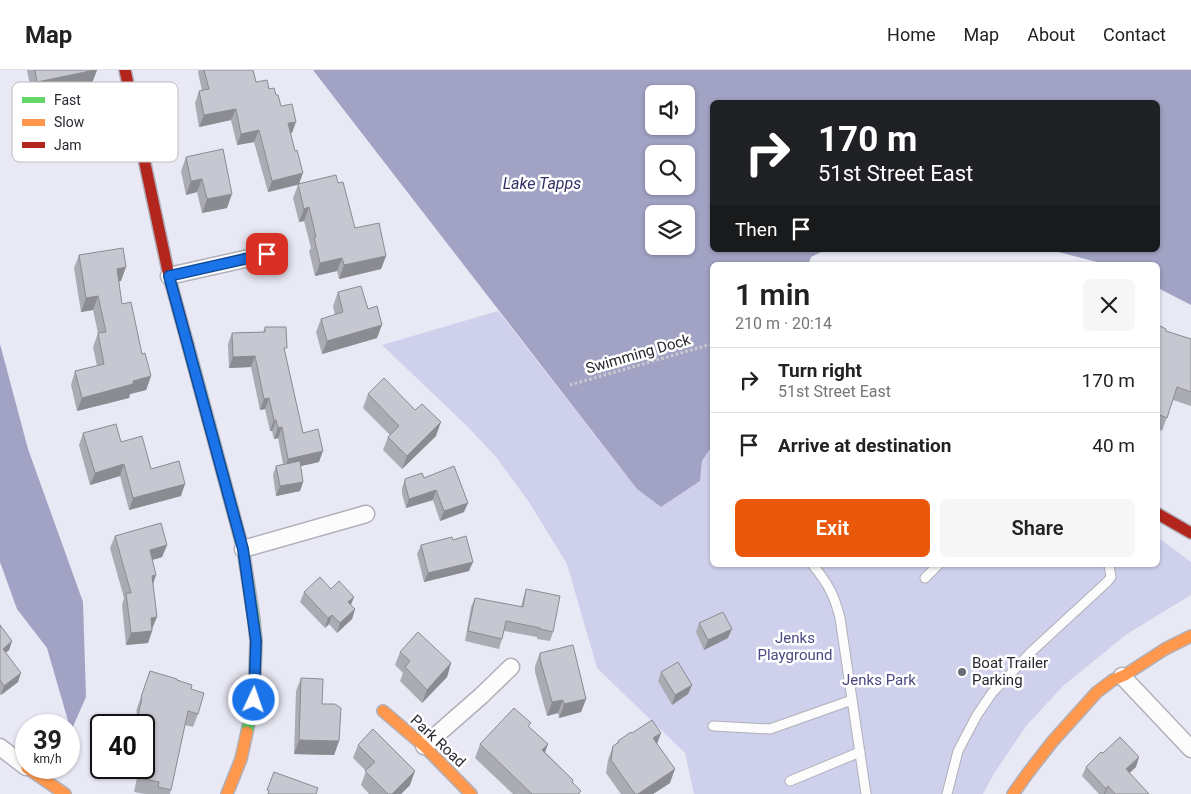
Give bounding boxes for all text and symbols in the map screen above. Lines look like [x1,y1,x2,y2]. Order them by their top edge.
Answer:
text: Map [25,21,72,49]
text: Home [887,24,936,45]
text: Map [964,24,999,45]
text: About [1027,24,1075,45]
text: Contact [1103,24,1166,45]
legend [12,82,178,162]
map controls [645,85,695,255]
button: sound [645,85,695,135]
text: Fast [54,92,81,108]
text: Slow [54,114,85,130]
text: 170 m [818,119,917,160]
icon: right [735,120,800,185]
text: Jam [54,137,82,153]
button: search [645,145,695,195]
text: 51st Street East [818,161,973,186]
water label: Lake Tapps [503,174,581,193]
button: layers [645,205,695,255]
icon: arrive [787,215,815,243]
text: Then [735,218,777,241]
pin [246,233,288,275]
icon: arrive [253,240,281,268]
text: 1 min [735,277,810,312]
button: close [1083,279,1135,331]
text: 210 m · 20:14 [735,314,832,333]
street label: Swimming Dock [584,330,693,378]
text: Turn right [778,359,862,382]
icon: right [735,366,763,394]
text: 170 m [1082,369,1135,392]
text: 51st Street East [778,382,891,401]
icon: arrive [735,431,763,459]
text: Arrive at destination [778,434,951,457]
text: 40 m [1092,434,1135,457]
button: Exit [735,499,930,557]
button: Share [940,499,1135,557]
park label: Jenks Playground [757,629,833,664]
place label: Boat Trailer Parking [972,654,1048,689]
marker: Boat Trailer Parking [956,666,968,678]
park label: Jenks Park [842,671,916,689]
position arrow [227,673,279,725]
street label: Park Road [407,711,469,771]
speed limit sign: 40 [90,714,155,779]
text: 39 [33,726,62,755]
text: km/h [33,752,62,766]

